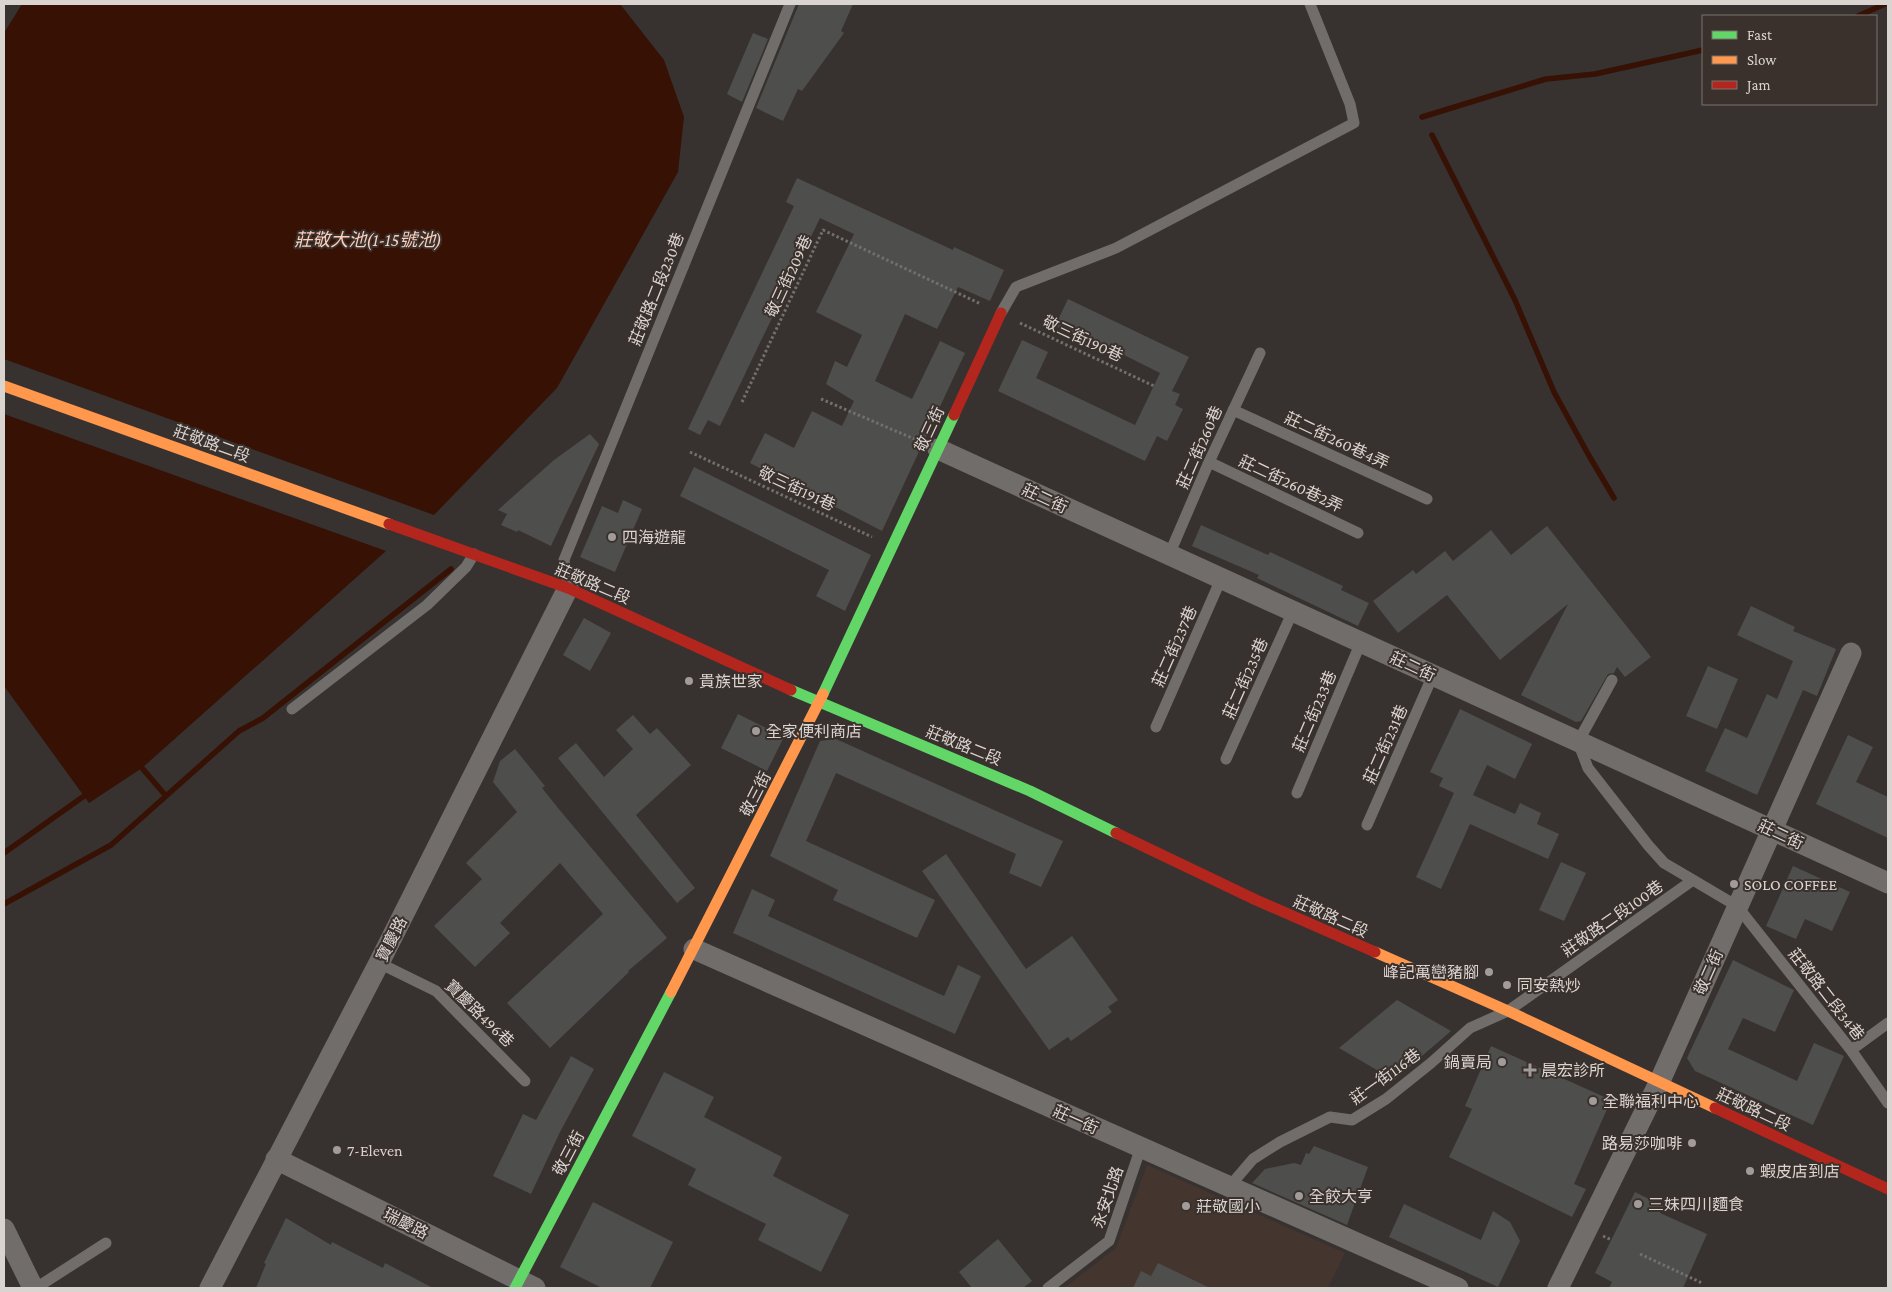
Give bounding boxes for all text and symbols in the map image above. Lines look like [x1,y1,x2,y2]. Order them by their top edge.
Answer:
legend [1702,15,1877,105]
text: Fast [1747,27,1773,43]
text: Slow [1747,52,1777,68]
text: Jam [1745,77,1770,94]
water label: 莊敬大池(1-15號池) [294,230,442,251]
street label: 莊敬路二段230巷 [626,230,687,348]
street label: 敬三街209巷 [762,232,815,320]
street label: 敬三街190巷 [1040,312,1126,364]
street label: 莊二街260巷 [1174,403,1225,491]
street label: 敬三街 [912,404,947,455]
street label: 莊二街260巷4弄 [1282,409,1392,472]
street label: 莊敬路二段 [171,422,252,465]
street label: 莊二街260巷2弄 [1236,452,1345,515]
street label: 敬三街191巷 [756,463,838,514]
street label: 莊二街 [1019,481,1070,516]
place label: 四海遊龍 [622,529,686,546]
marker: 四海遊龍 [606,531,618,543]
street label: 莊敬路二段 [553,560,633,607]
street label: 莊二街237巷 [1149,603,1200,689]
street label: 莊二街235巷 [1220,635,1271,721]
street label: 莊二街 [1387,649,1438,684]
street label: 莊二街233巷 [1290,668,1339,754]
place label: 貴族世家 [699,673,763,690]
marker: 貴族世家 [683,675,695,687]
street label: 莊二街231巷 [1360,702,1410,786]
place label: 全家便利商店 [766,723,862,740]
street label: 莊敬路二段 [924,723,1004,768]
marker: 全家便利商店 [750,725,762,737]
street label: 敬三街 [737,769,774,819]
street label: 莊二街 [1755,817,1806,852]
place label: SOLO COFFEE [1744,876,1837,893]
street label: 莊敬路二段100巷 [1558,877,1666,960]
marker: SOLO COFFEE [1728,878,1740,890]
street label: 莊敬路二段 [1291,892,1371,940]
street label: 寶慶路 [372,914,410,964]
street label: 莊敬路二段34巷 [1785,945,1868,1044]
street label: 敬二街 [1691,947,1726,998]
place label: 峰記萬巒豬腳 [1383,964,1479,981]
marker: 峰記萬巒豬腳 [1483,966,1495,978]
street label: 寶慶路496巷 [442,976,518,1050]
place label: 同安熱炒 [1517,977,1581,994]
marker: 同安熱炒 [1501,979,1513,991]
street label: 莊一街116巷 [1347,1045,1424,1108]
place label: 鍋賣局 [1444,1054,1492,1071]
marker: 鍋賣局 [1496,1056,1508,1068]
place label: 晨宏診所 [1541,1062,1605,1079]
marker: 晨宏診所 [1523,1063,1537,1077]
street label: 莊敬路二段 [1714,1085,1794,1134]
place label: 全聯福利中心 [1603,1093,1699,1110]
marker: 全聯福利中心 [1587,1095,1599,1107]
street label: 莊一街 [1050,1102,1101,1137]
street label: 敬三街 [550,1128,587,1178]
place label: 路易莎咖啡 [1602,1135,1682,1152]
marker: 路易莎咖啡 [1686,1137,1698,1149]
place label: 7-Eleven [347,1142,403,1159]
marker: 7-Eleven [331,1144,343,1156]
place label: 蝦皮店到店 [1760,1163,1840,1180]
street label: 永安北路 [1089,1164,1126,1230]
marker: 蝦皮店到店 [1744,1165,1756,1177]
place label: 全餃大亨 [1309,1188,1373,1205]
marker: 全餃大亨 [1293,1190,1305,1202]
place label: 三妹四川麵食 [1648,1196,1744,1213]
place label: 莊敬國小 [1196,1198,1260,1215]
marker: 三妹四川麵食 [1632,1198,1644,1210]
marker: 莊敬國小 [1180,1200,1192,1212]
street label: 瑞慶路 [381,1204,431,1242]

